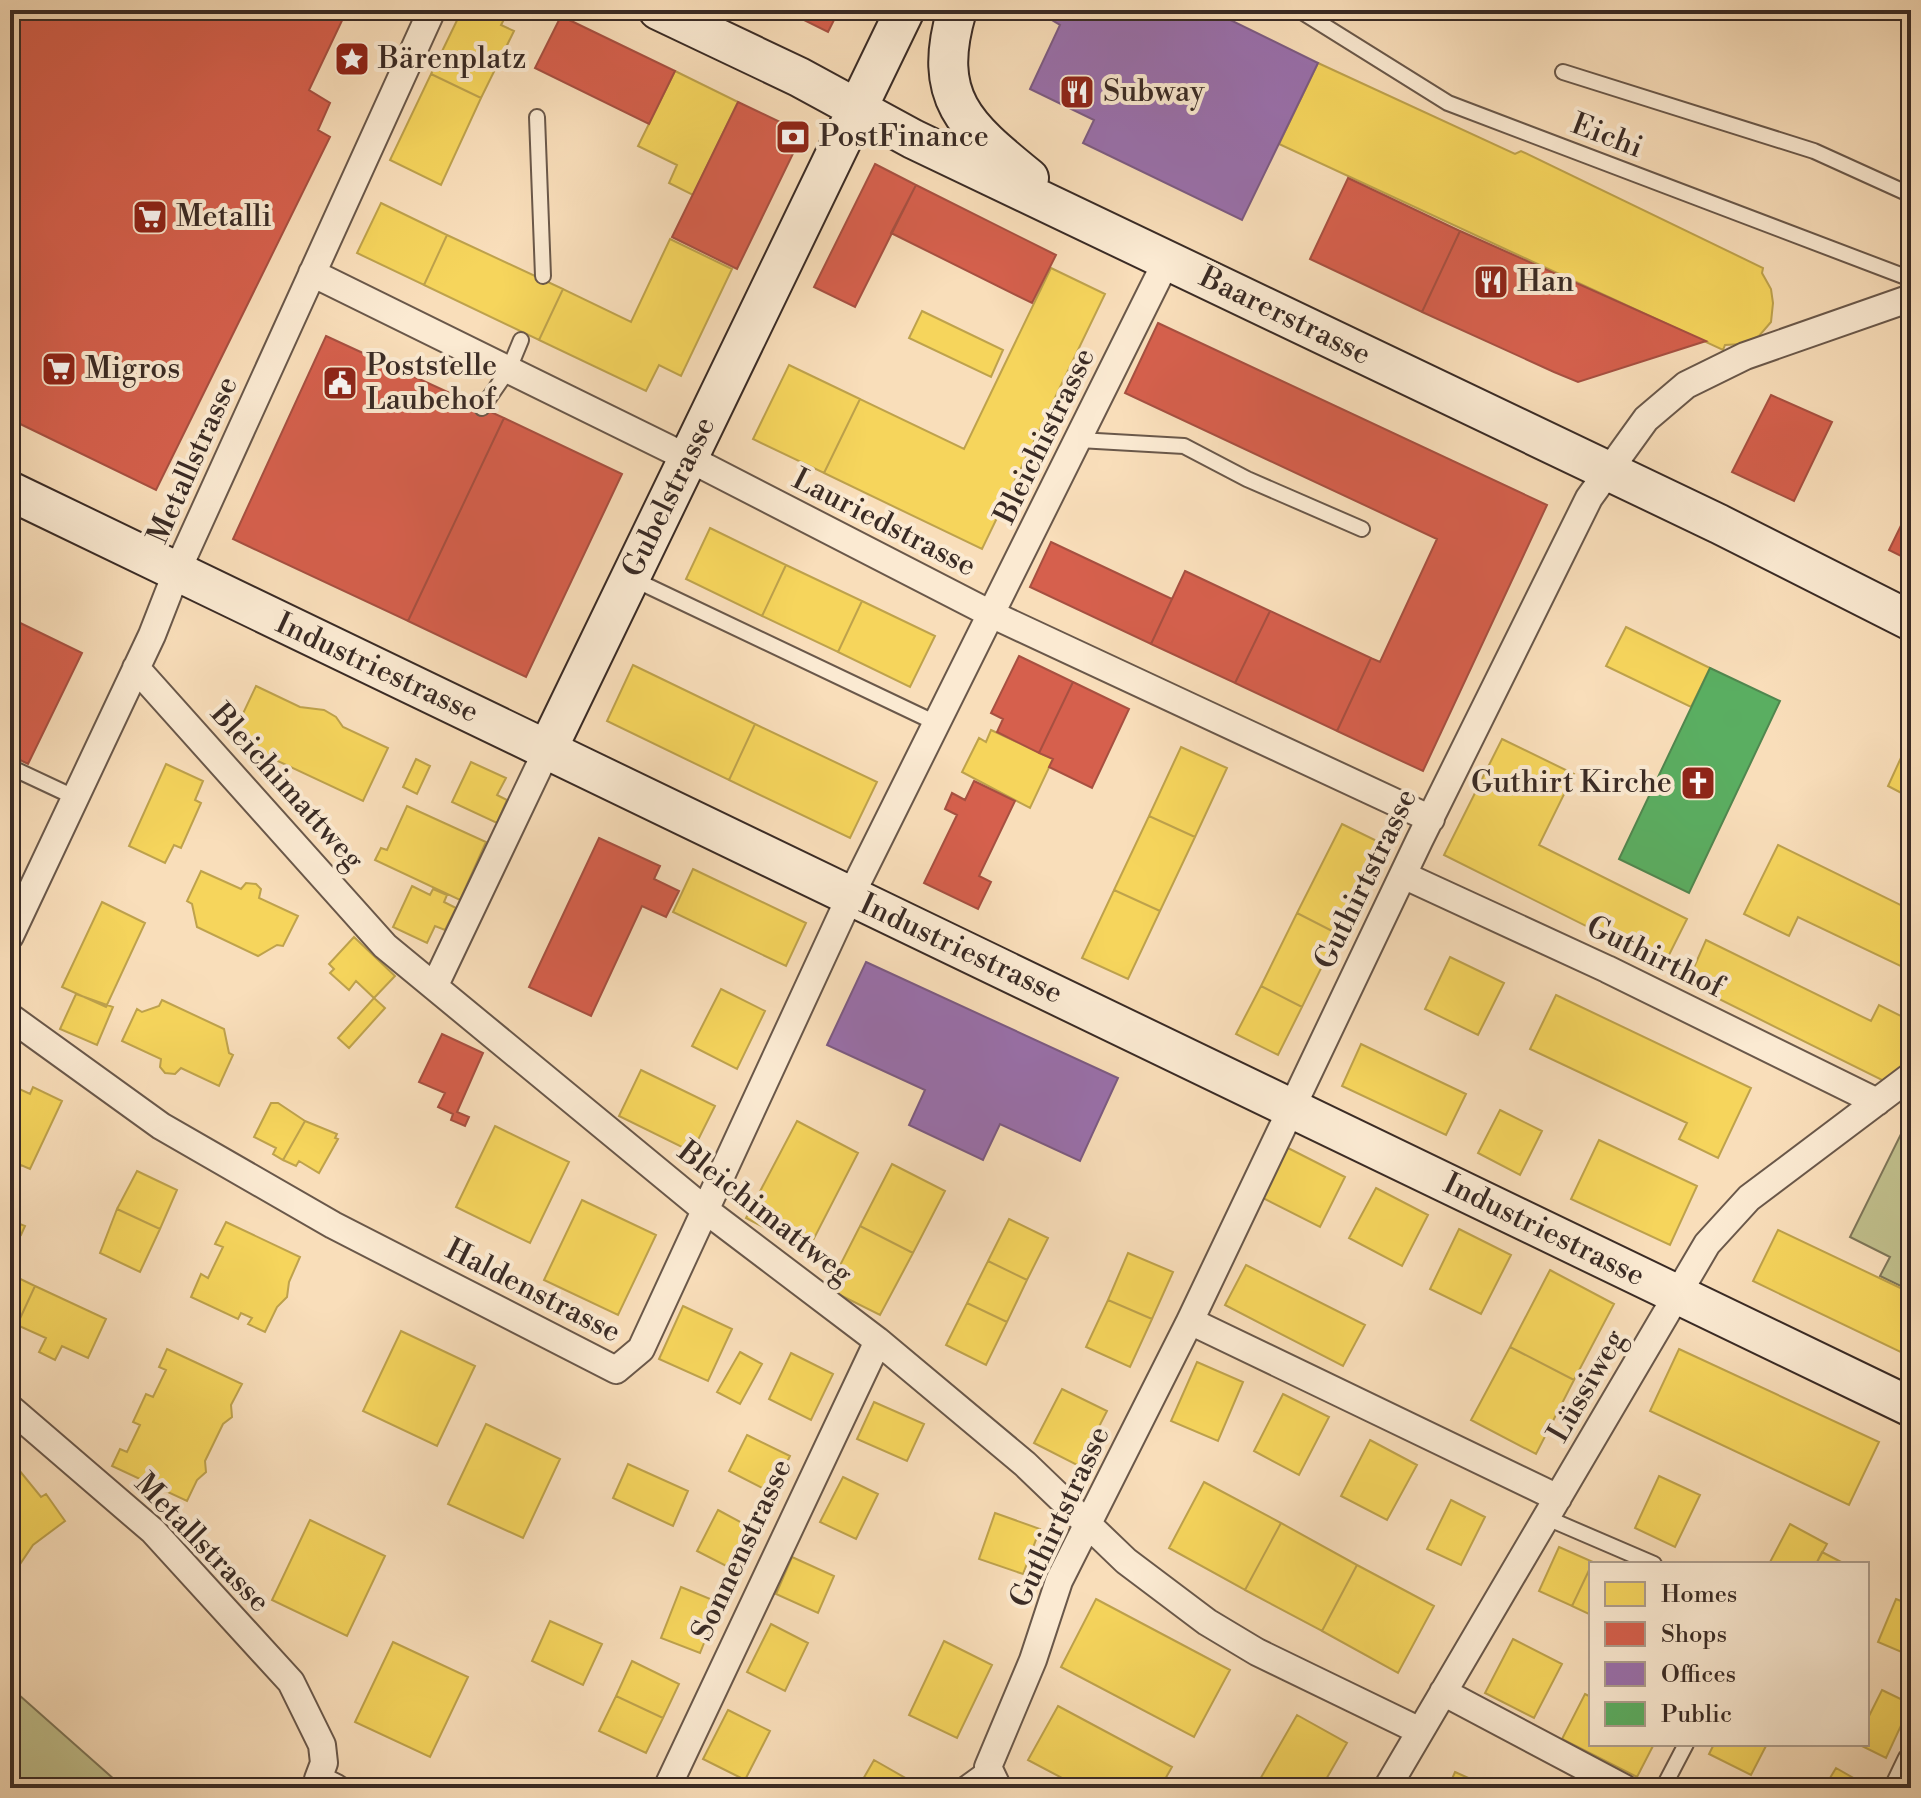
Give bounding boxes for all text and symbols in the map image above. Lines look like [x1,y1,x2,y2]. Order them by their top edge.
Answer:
place icon: Bärenplatz [333,40,371,78]
place label: Bärenplatz [377,40,526,78]
restaurant icon: Subway [1058,73,1096,111]
place label: Subway [1103,73,1205,111]
street label: Eichi [1566,105,1648,167]
bank icon: PostFinance [774,118,812,156]
place label: PostFinance [819,118,989,156]
supermarket icon: Metalli [131,198,169,236]
place label: Metalli [176,198,272,236]
street label: Baarerstrasse [1192,258,1377,374]
restaurant icon: Han [1472,263,1510,301]
place label: Han [1517,263,1574,301]
street label: Bleichistrasse [986,342,1104,531]
place label: Poststelle Laubehof [366,347,497,419]
supermarket icon: Migros [40,350,78,388]
place label: Migros [85,350,180,388]
public building icon: Poststelle Laubehof [321,364,359,402]
street label: Metallstrasse [139,370,247,550]
street label: Gubelstrasse [614,411,724,583]
street label: Lauriedstrasse [786,460,982,586]
street label: Industriestrasse [270,604,484,732]
street label: Bleichimattweg [201,695,372,879]
place label: Guthirt Kirche [1471,764,1672,802]
church icon: Guthirt Kirche [1679,764,1717,802]
street label: Guthirtstrasse [1306,783,1426,975]
street label: Industriestrasse [854,885,1068,1013]
street label: Guthirthof [1580,908,1731,1007]
street label: Bleichimattweg [669,1132,860,1293]
street label: Industriestrasse [1437,1165,1651,1295]
street label: Haldenstrasse [439,1231,627,1351]
street label: Lüssiweg [1539,1322,1635,1449]
street label: Guthirtstrasse [1001,1420,1119,1614]
street label: Sonnenstrasse [683,1453,801,1647]
street label: Metallstrasse [126,1465,278,1621]
legend [1589,1562,1869,1746]
text: Homes [1661,1580,1737,1610]
text: Shops [1661,1620,1727,1650]
text: Offices [1661,1660,1736,1690]
text: Public [1661,1700,1732,1730]

